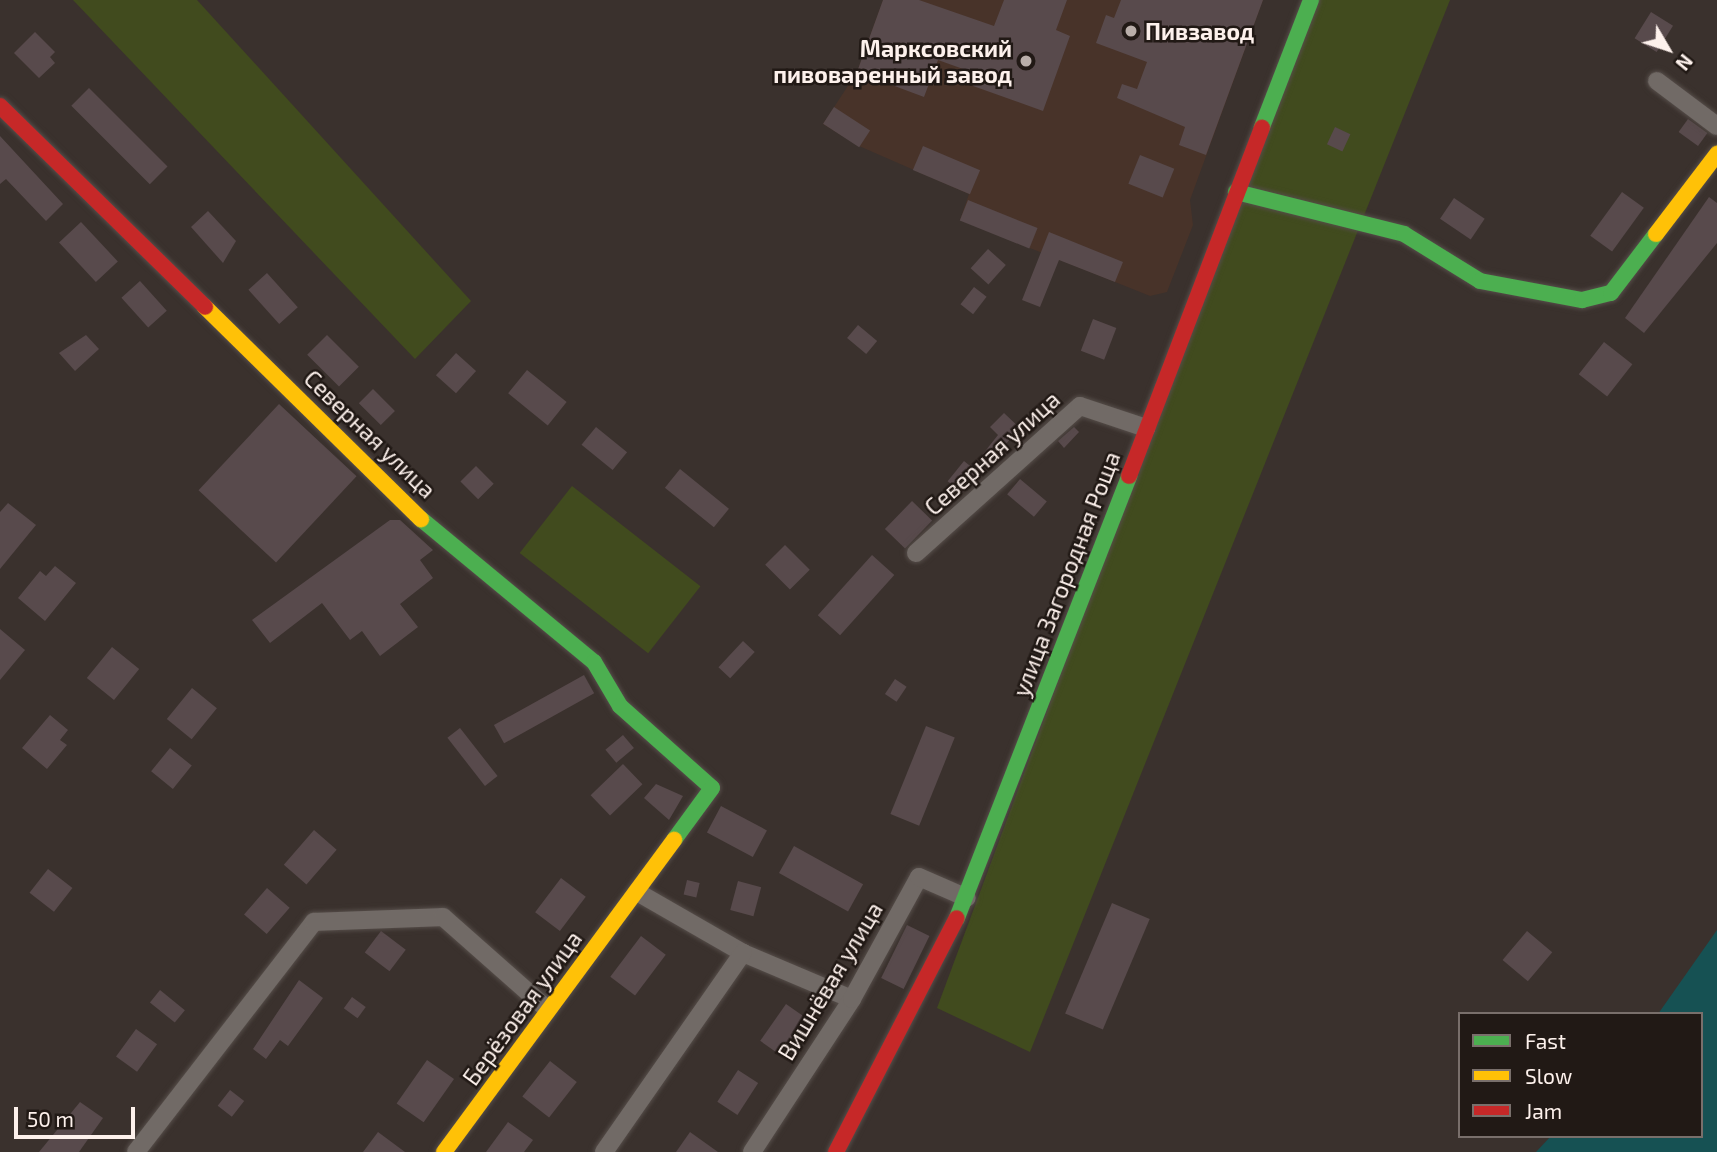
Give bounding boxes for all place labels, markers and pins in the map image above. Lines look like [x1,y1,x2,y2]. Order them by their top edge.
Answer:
place label: Пивзавод [1145,17,1254,45]
marker: Пивзавод [1123,23,1139,39]
place label: Марксовский пивоваренный завод [773,34,1012,88]
marker: Марксовский пивоваренный завод [1018,53,1034,69]

